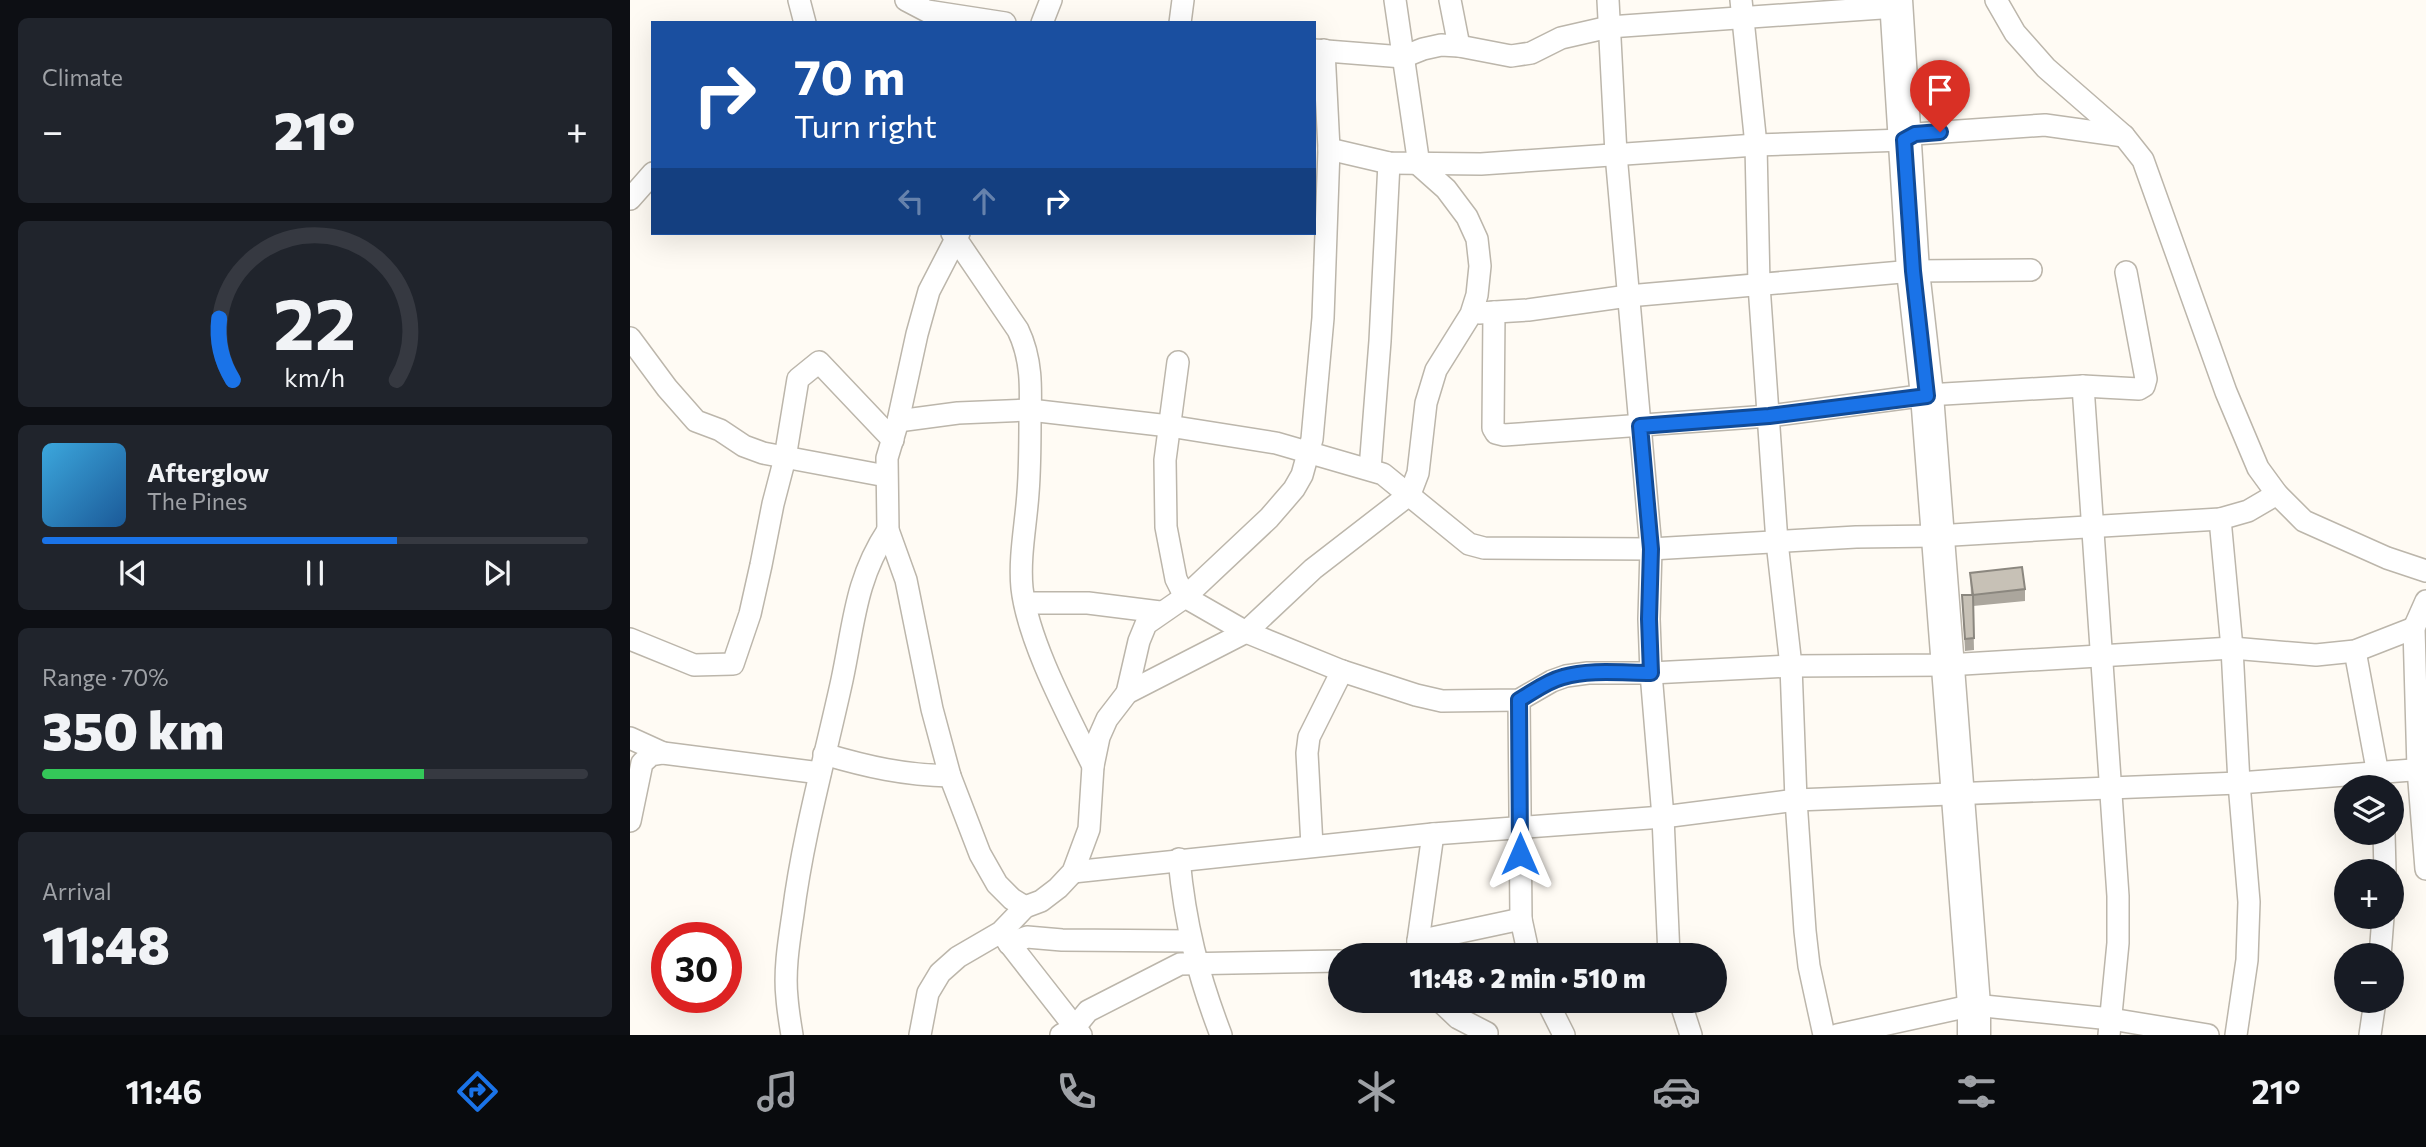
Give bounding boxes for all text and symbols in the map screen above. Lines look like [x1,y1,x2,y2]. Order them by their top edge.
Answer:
text: 70 m [794,45,905,105]
icon: right [679,49,770,140]
pin [1910,60,1970,132]
text: Climate [42,63,123,91]
icon: arrive [1921,71,1959,109]
text: 21° [274,97,355,161]
text: Turn right [794,105,937,145]
text: − [42,106,64,153]
text: + [566,106,588,153]
icon: left [892,182,930,220]
icon: ahead [965,182,1003,220]
icon: right [1038,182,1076,220]
text: 22 [274,277,356,366]
text: km/h [285,362,345,392]
text: Afterglow [147,456,269,487]
text: The Pines [147,487,248,515]
icon: previous [114,554,152,592]
icon: pause [296,554,334,592]
icon: next [478,554,516,592]
text: Range · 70% [42,663,169,691]
text: 350 km [42,697,224,761]
map controls [2334,775,2404,1013]
button: layers [2334,775,2404,845]
position arrow [1483,817,1557,891]
button: + [2334,859,2404,929]
text: Arrival [42,877,112,905]
text: 11:48 [42,911,170,975]
speed limit sign: 30 [651,922,742,1013]
button: − [2334,943,2404,1013]
text: 11:48 · 2 min · 510 m [1409,962,1646,993]
icon: directions [453,1067,502,1116]
icon: music [753,1067,802,1116]
icon: phone [1052,1067,1101,1116]
icon: climate [1352,1067,1401,1116]
icon: car [1652,1067,1701,1116]
icon: filters [1952,1067,2001,1116]
text: 11:46 [125,1071,202,1111]
text: 21° [2252,1071,2301,1111]

